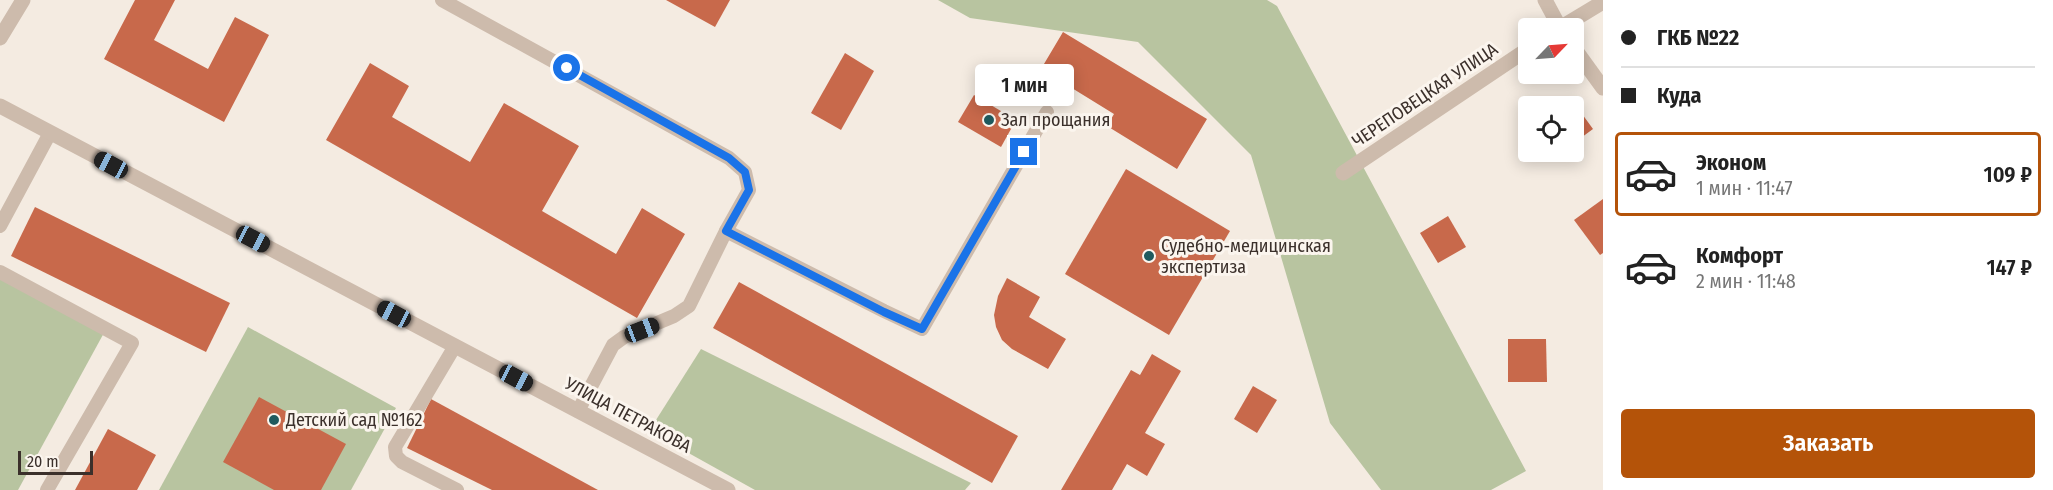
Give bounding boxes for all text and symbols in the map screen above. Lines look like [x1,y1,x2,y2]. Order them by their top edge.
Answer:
north arrow [1518,18,1584,84]
map controls [1518,18,1584,162]
text: ГКБ №22 [1657,24,1739,51]
street label: ЧЕРЕПОВЕЦКАЯ УЛИЦА [1348,38,1502,152]
route start [553,54,580,81]
callout: 1 мин [974,65,1074,107]
text: 1 мин [1001,73,1048,97]
text: Куда [1657,82,1701,109]
button: locate [1518,96,1584,162]
place label: Зал прощания [1001,109,1110,131]
marker: Зал прощания [982,113,996,127]
route end [1010,138,1037,165]
icon: car [1624,147,1678,201]
car [91,149,131,181]
text: Эконом [1696,149,1766,176]
text: 109 ₽ [1984,161,2032,188]
text: 1 мин · 11:47 [1696,176,1793,200]
car [233,223,273,255]
place label: Судебно-медицинская экспертиза [1161,235,1331,278]
icon: car [1624,240,1678,294]
text: Комфорт [1696,242,1783,269]
marker: Судебно-медицинская экспертиза [1142,249,1156,263]
text: 147 ₽ [1986,254,2032,281]
text: 2 мин · 11:48 [1696,269,1796,293]
car [374,298,414,330]
car [622,315,662,345]
car [496,362,536,394]
street label: УЛИЦА ПЕТРАКОВА [560,372,695,458]
place label: Детский сад №162 [285,409,423,431]
button: Заказать [1621,409,2035,478]
marker: Детский сад №162 [267,413,281,427]
scale bar [18,448,93,476]
text: 20 m [27,452,58,471]

